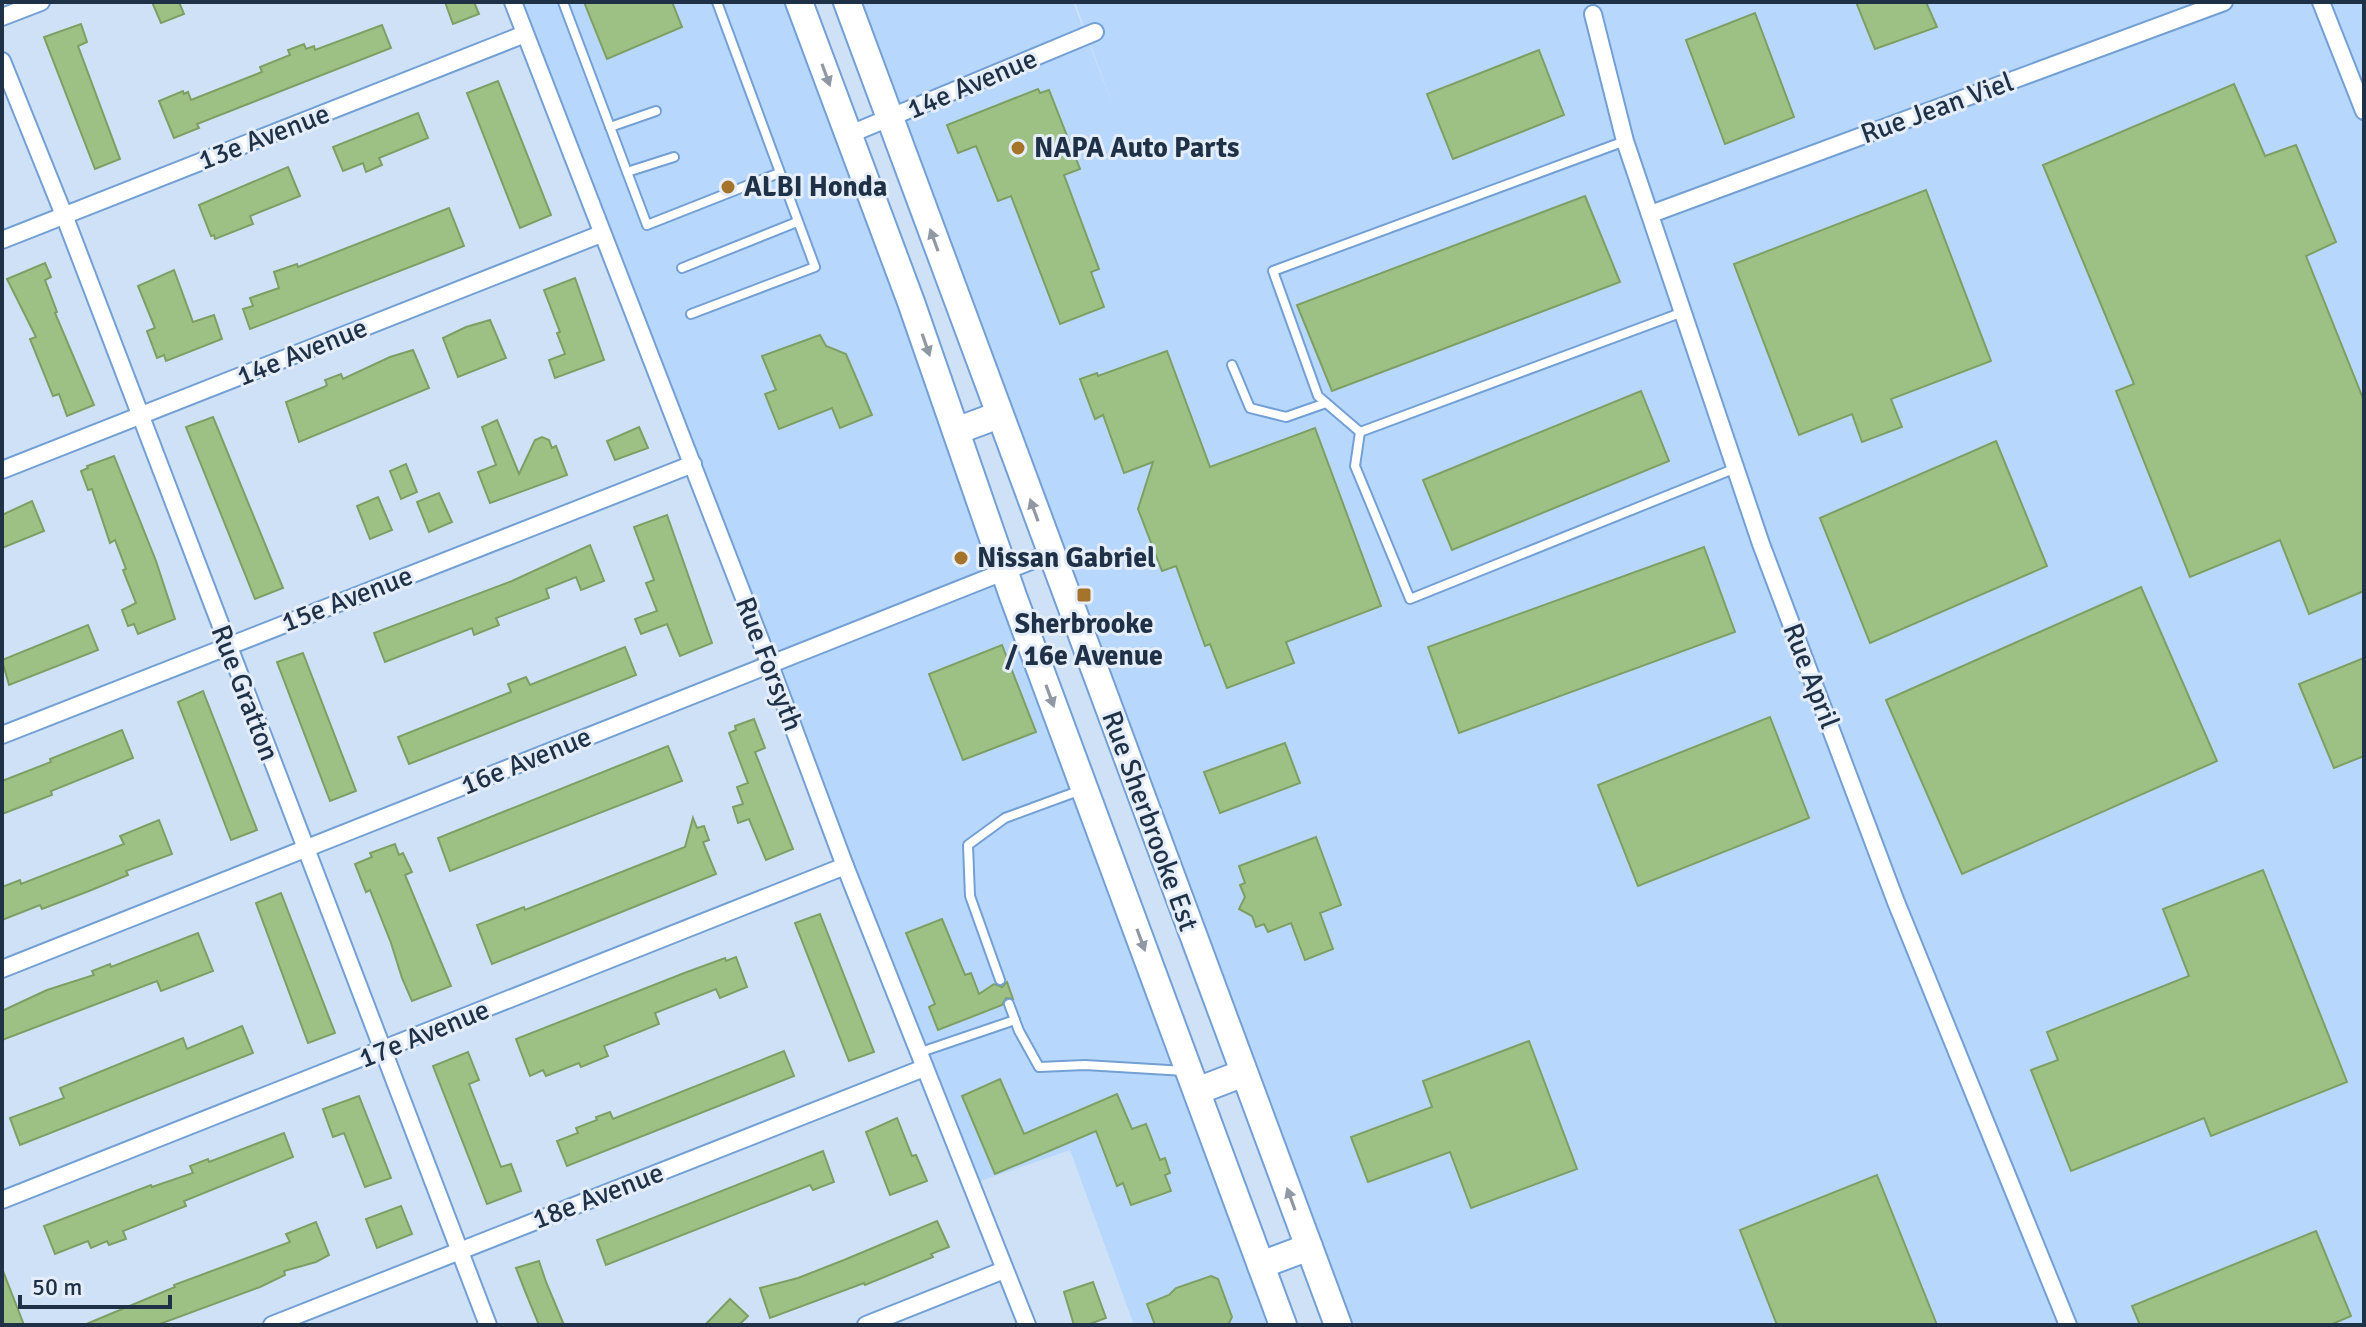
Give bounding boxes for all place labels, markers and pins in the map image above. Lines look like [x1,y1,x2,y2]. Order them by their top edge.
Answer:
place label: NAPA Auto Parts [1034,131,1239,165]
marker: NAPA Auto Parts [1009,139,1027,157]
place label: ALBI Honda [744,170,887,204]
marker: ALBI Honda [719,178,737,196]
place label: Nissan Gabriel [977,541,1156,575]
marker: Nissan Gabriel [952,549,970,567]
marker: Sherbrooke / 16e Avenue [1075,586,1093,604]
place label: Sherbrooke / 16e Avenue [1005,607,1163,673]

